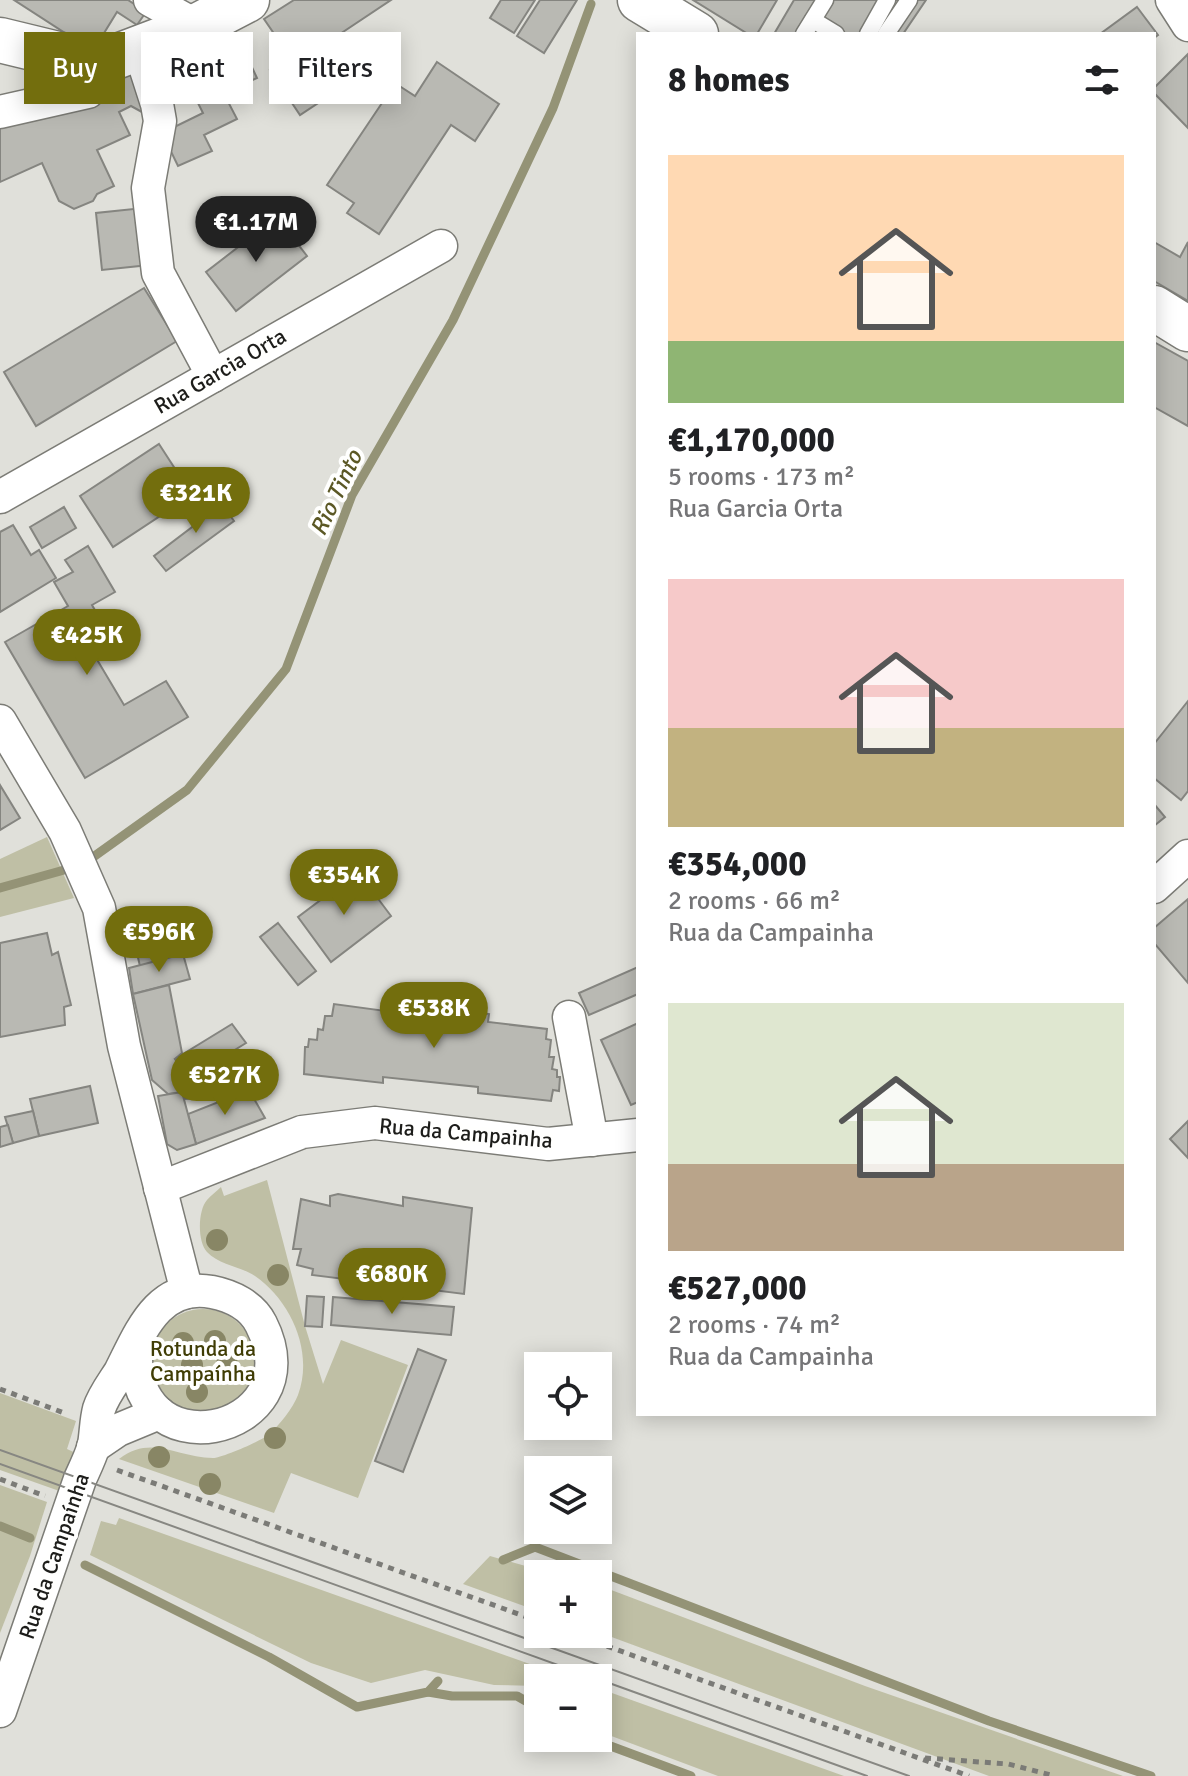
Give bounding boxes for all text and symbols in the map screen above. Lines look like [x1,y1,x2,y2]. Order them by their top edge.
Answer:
chip: Buy [24,32,125,104]
chip: Rent [141,32,253,104]
chip: Filters [269,32,401,104]
icon: filters [1080,58,1124,102]
text: 8 homes [668,59,789,101]
pin: €1.17M [191,196,321,264]
text: €1.17M [213,206,299,238]
icon: home [824,207,968,351]
street label: Rua Garcia Orta [149,322,291,420]
text: €1,170,000 [668,419,835,461]
water label: Rio Tinto [303,444,369,540]
text: 5 rooms · 173 m² [668,461,855,493]
pin: €321K [140,467,252,535]
text: €321K [160,477,232,509]
text: Rua Garcia Orta [668,493,843,525]
pin: €425K [31,609,143,677]
text: €425K [51,619,123,651]
icon: home [824,631,968,775]
text: €354,000 [668,843,807,885]
pin: €354K [288,849,400,917]
text: €354K [308,859,380,891]
text: 2 rooms · 66 m² [668,885,841,917]
pin: €596K [103,906,215,974]
text: €596K [123,916,195,948]
text: Rua da Campainha [668,917,874,949]
pin: €538K [378,982,490,1050]
text: €538K [398,992,470,1024]
pin: €527K [169,1049,281,1117]
icon: home [824,1055,968,1199]
text: €527K [189,1059,261,1091]
street label: Rua da Campainha [378,1112,554,1154]
pin: €680K [336,1248,448,1316]
text: €680K [356,1258,428,1290]
text: €527,000 [668,1267,807,1309]
text: 2 rooms · 74 m² [668,1309,841,1341]
park label: Rotunda da Campaínha [150,1335,256,1387]
text: Rua da Campainha [668,1341,874,1373]
map controls [524,1352,612,1752]
button: locate [524,1352,612,1440]
button: layers [524,1456,612,1544]
street label: Rua da Campaínha [13,1469,95,1643]
button: + [524,1560,612,1648]
button: − [524,1664,612,1752]

